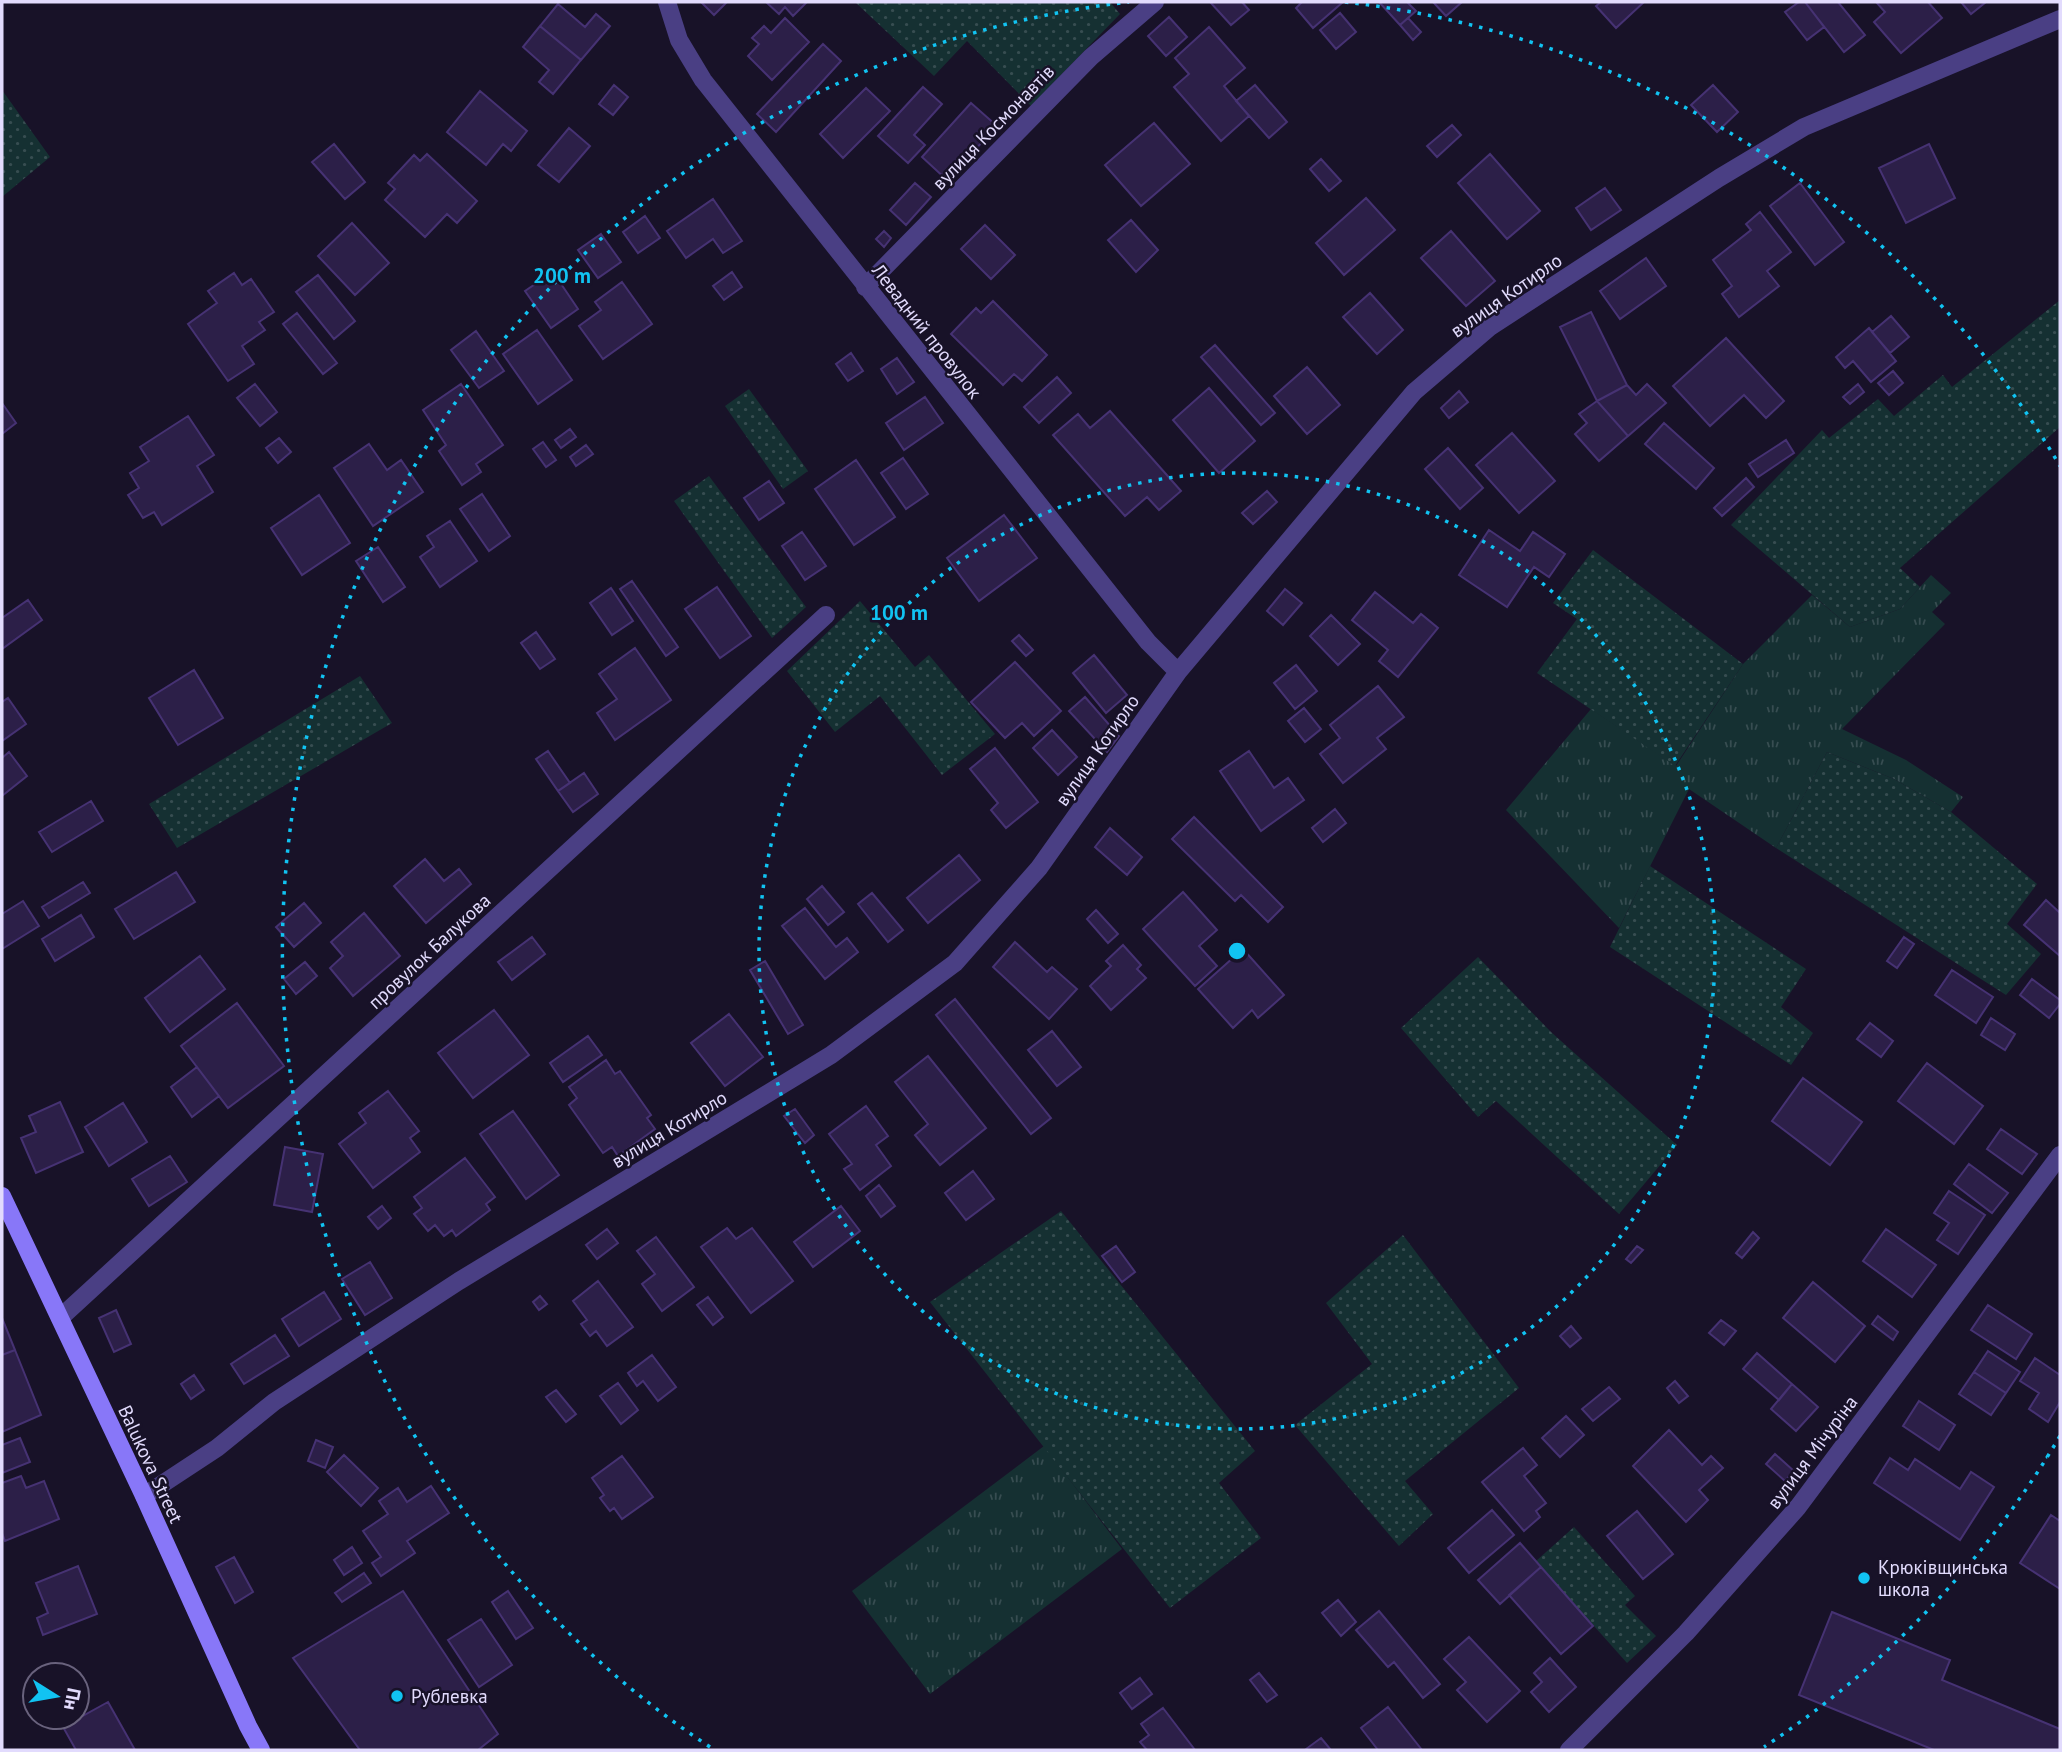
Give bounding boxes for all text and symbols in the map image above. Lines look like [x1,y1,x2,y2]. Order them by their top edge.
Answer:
street label: вулиця Космонавтів [927,59,1059,195]
street label: вулиця Котирло [1446,248,1566,342]
street label: Левадний провулок [866,258,987,403]
text: 200 m [533,262,591,289]
text: 100 m [870,599,928,626]
street label: вулиця Котирло [1050,690,1144,810]
street label: провулок Балукова [363,888,495,1014]
centre of rings [1225,939,1249,963]
street label: вулиця Котирло [607,1085,731,1173]
street label: вулиця Мічуріна [1762,1391,1862,1513]
street label: Balukova Street [113,1401,189,1527]
place label: Крюківщинська школа [1878,1555,2008,1601]
marker: Крюківщинська школа [1856,1570,1872,1586]
north arrow [21,1661,91,1731]
place label: Рублевка [411,1684,488,1708]
text: Пн [59,1686,87,1713]
marker: Рублевка [389,1688,405,1704]

